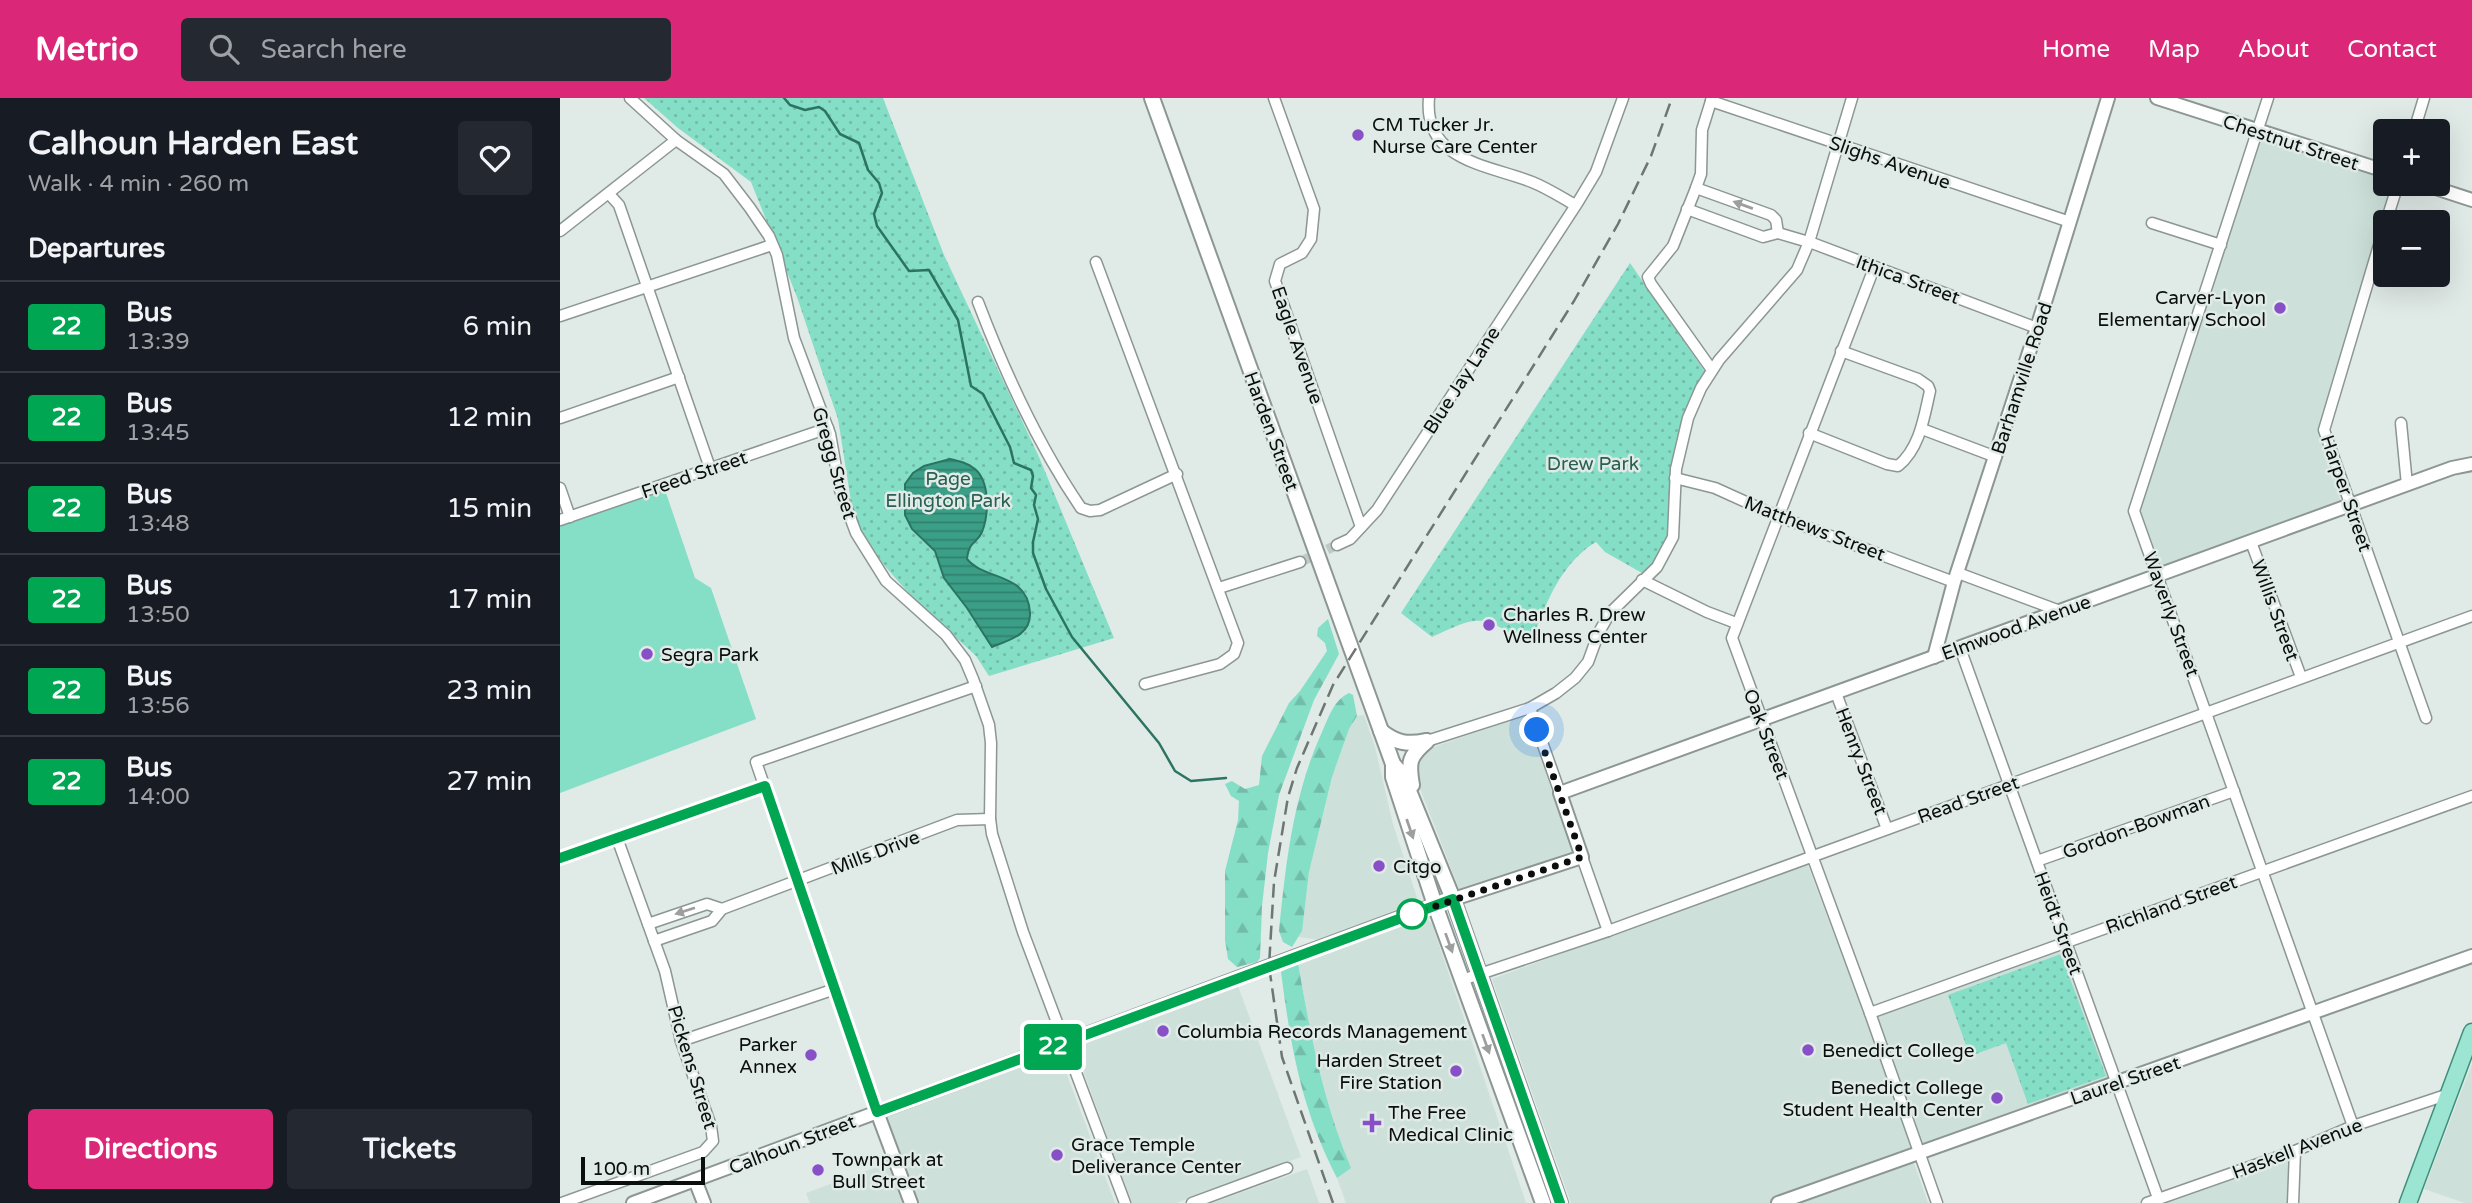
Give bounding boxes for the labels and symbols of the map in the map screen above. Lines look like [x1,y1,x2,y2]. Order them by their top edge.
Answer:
street label: Chestnut Street [2220,111,2361,175]
place label: CM Tucker Jr. Nurse Care Center [1372,114,1538,158]
marker: CM Tucker Jr. Nurse Care Center [1350,127,1366,143]
street label: Slighs Avenue [1826,132,1953,194]
one-way arrow [1733,199,1754,210]
street label: Ithica Street [1853,251,1963,309]
street label: Eagle Avenue [1267,284,1327,407]
place label: Carver-Lyon Elementary School [2097,287,2266,331]
street label: Barhamville Road [1987,300,2057,457]
marker: Carver-Lyon Elementary School [2272,300,2288,316]
street label: Blue Jay Lane [1419,323,1505,438]
street label: Harden Street [1239,369,1303,494]
street label: Gregg Street [808,405,861,522]
street label: Harper Street [2316,432,2376,554]
street label: Freed Street [638,447,750,503]
park label: Drew Park [1547,453,1639,475]
park label: Page Ellington Park [885,468,1011,512]
street label: Matthews Street [1741,492,1888,566]
street label: Waverly Street [2138,549,2204,680]
street label: Willis Street [2247,557,2304,664]
street label: Elmwood Avenue [1939,591,2094,665]
place label: Charles R. Drew Wellness Center [1503,604,1648,648]
marker: Charles R. Drew Wellness Center [1481,617,1497,633]
place label: Segra Park [661,644,759,666]
marker: Segra Park [639,646,655,662]
street label: Oak Street [1739,686,1793,783]
street label: Henry Street [1831,705,1892,818]
your location [1519,712,1554,747]
street label: Read Street [1915,771,2022,828]
street label: Gordon-Bowman [2060,790,2213,864]
one-way arrow [1405,819,1416,840]
street label: Mills Drive [828,826,923,880]
place label: Citgo [1393,856,1442,878]
marker: Citgo [1371,858,1387,874]
street label: Heidt Street [2029,869,2087,978]
street label: Richland Street [2103,871,2240,939]
unlabelled marker [1397,899,1427,929]
one-way arrow [674,907,695,917]
one-way arrow [1444,932,1455,953]
street label: Pickens Street [663,1003,721,1132]
place label: Columbia Records Management [1177,1021,1467,1043]
marker: Columbia Records Management [1155,1023,1171,1039]
line badge: 22 [1022,1024,1084,1070]
place label: Parker Annex [739,1034,798,1078]
one-way arrow [1480,1034,1491,1055]
place label: Benedict College [1822,1040,1975,1062]
marker: Benedict College [1800,1042,1816,1058]
marker: Parker Annex [803,1047,819,1063]
place label: Harden Street Fire Station [1316,1050,1442,1094]
street label: Laurel Street [2067,1052,2183,1110]
marker: Harden Street Fire Station [1448,1063,1464,1079]
place label: Benedict College Student Health Center [1782,1077,1984,1121]
marker: Benedict College Student Health Center [1989,1090,2005,1106]
place label: The Free Medical Clinic [1388,1102,1513,1146]
street label: Calhoun Street [726,1111,859,1179]
marker: The Free Medical Clinic [1362,1113,1382,1133]
street label: Haskell Avenue [2229,1114,2365,1184]
place label: Grace Temple Deliverance Center [1071,1134,1242,1178]
marker: Grace Temple Deliverance Center [1049,1147,1065,1163]
place label: Townpark at Bull Street [832,1149,943,1193]
scale bar [581,1154,705,1186]
marker: Townpark at Bull Street [810,1162,826,1178]

